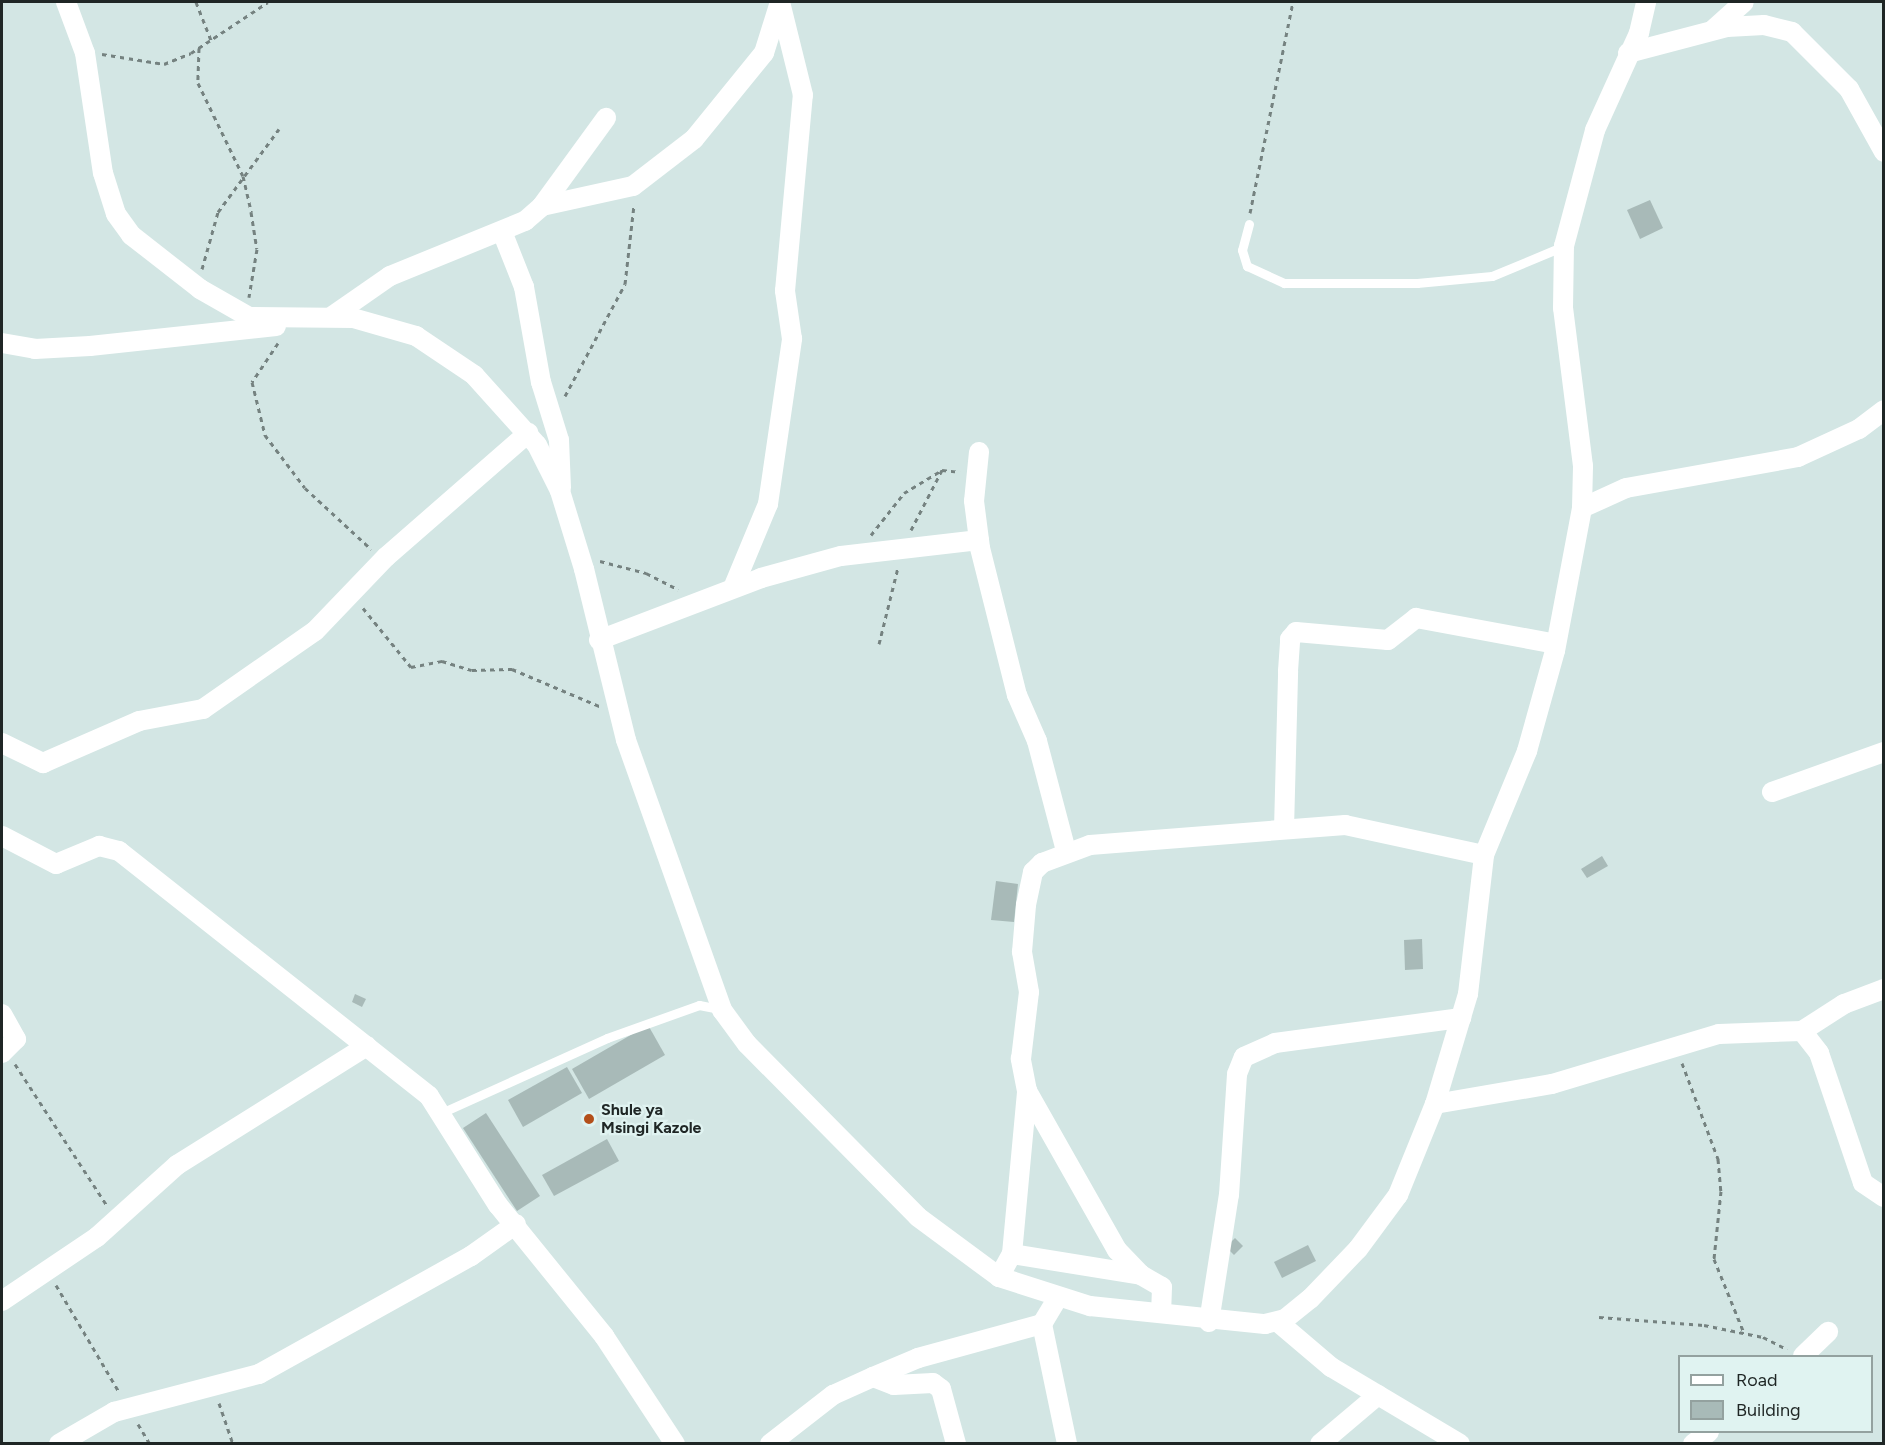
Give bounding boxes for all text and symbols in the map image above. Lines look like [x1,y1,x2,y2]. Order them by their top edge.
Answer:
place label: Shule ya Msingi Kazole [601,1100,701,1138]
marker: Shule ya Msingi Kazole [582,1112,596,1126]
legend [1678,1355,1873,1433]
text: Road [1736,1369,1777,1391]
text: Building [1736,1399,1801,1421]

